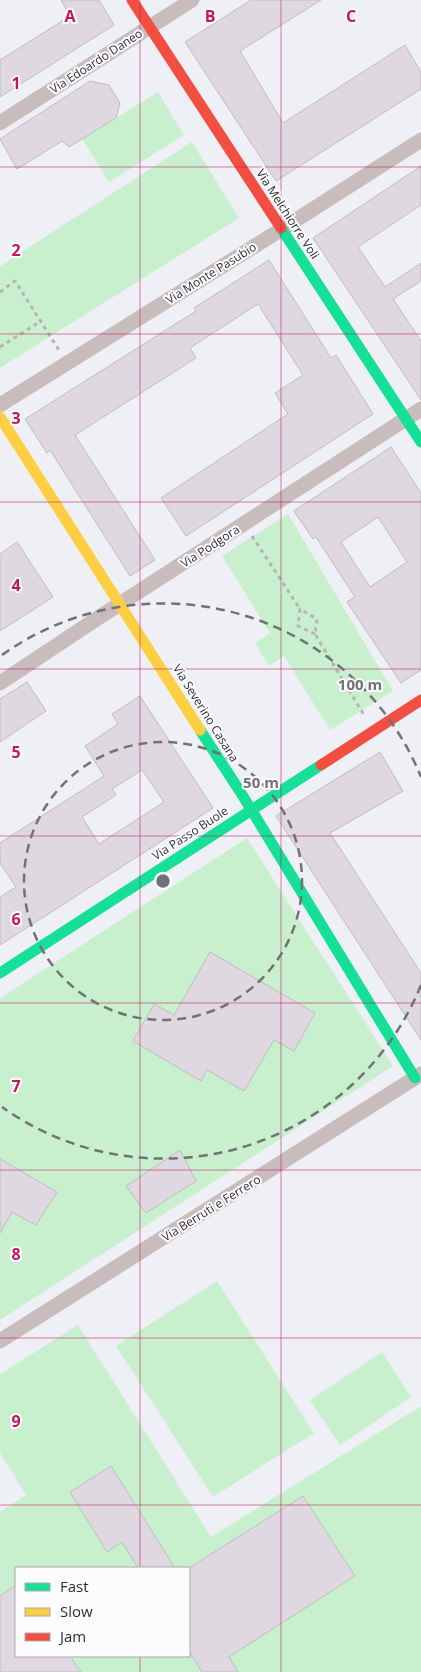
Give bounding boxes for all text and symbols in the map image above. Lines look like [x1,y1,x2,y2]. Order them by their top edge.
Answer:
text: A [64,5,76,27]
text: B [205,5,215,27]
text: C [346,5,356,27]
street label: Via Edoardo Daneo [46,25,146,97]
text: 1 [11,72,21,94]
street label: Via Melchiorre Voli [253,166,323,262]
street label: Via Monte Pasubio [162,238,260,308]
text: 2 [11,239,21,261]
text: 3 [11,407,21,429]
street label: Via Podgora [177,521,243,571]
text: 4 [11,574,21,596]
street label: Via Severino Casana [169,661,243,765]
text: 100 m [338,674,382,694]
text: 5 [11,741,21,763]
text: 50 m [243,772,279,792]
street label: Via Passo Buole [149,802,232,864]
centre of rings [154,872,172,890]
text: 6 [11,908,21,930]
text: 7 [11,1075,21,1097]
street label: Via Berruti e Ferrero [158,1171,264,1245]
text: 8 [11,1243,21,1265]
text: 9 [11,1410,21,1432]
legend [15,1567,190,1657]
text: Fast [60,1576,89,1596]
text: Slow [60,1601,93,1621]
text: Jam [58,1626,86,1646]

